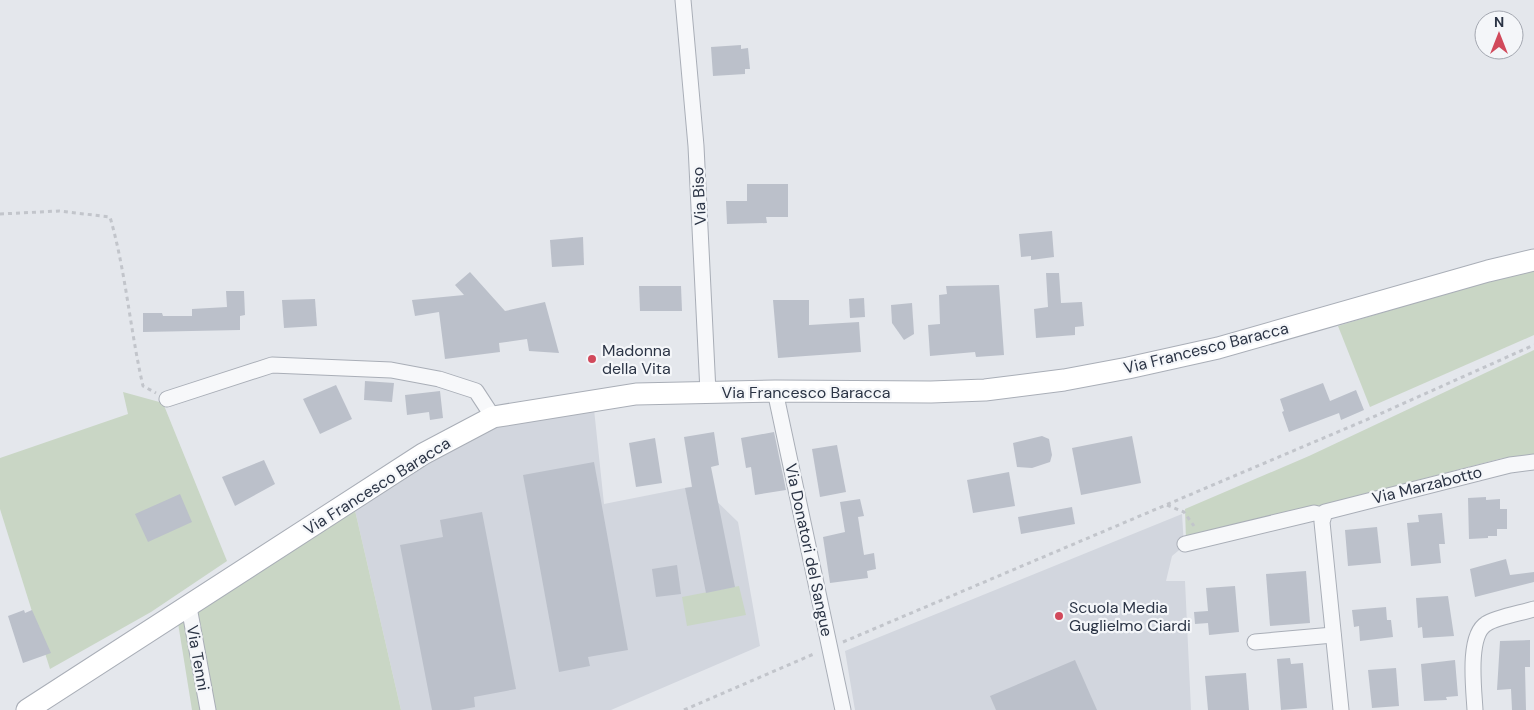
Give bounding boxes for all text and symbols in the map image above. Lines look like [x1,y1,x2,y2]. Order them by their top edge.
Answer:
north arrow [1474,10,1524,60]
text: N [1494,13,1504,31]
street label: Via Biso [687,166,711,226]
street label: Via Francesco Baracca [1121,317,1291,379]
place label: Madonna della Vita [602,340,671,379]
marker: Madonna della Vita [586,353,598,365]
street label: Via Francesco Baracca [721,382,891,403]
street label: Via Francesco Baracca [300,432,454,540]
street label: Via Donatori del Sangue [780,461,838,639]
street label: Via Marzabotto [1370,461,1484,509]
place label: Scuola Media Guglielmo Ciardi [1069,597,1191,636]
marker: Scuola Media Guglielmo Ciardi [1053,610,1065,622]
street label: Via Tenni [182,624,214,692]

